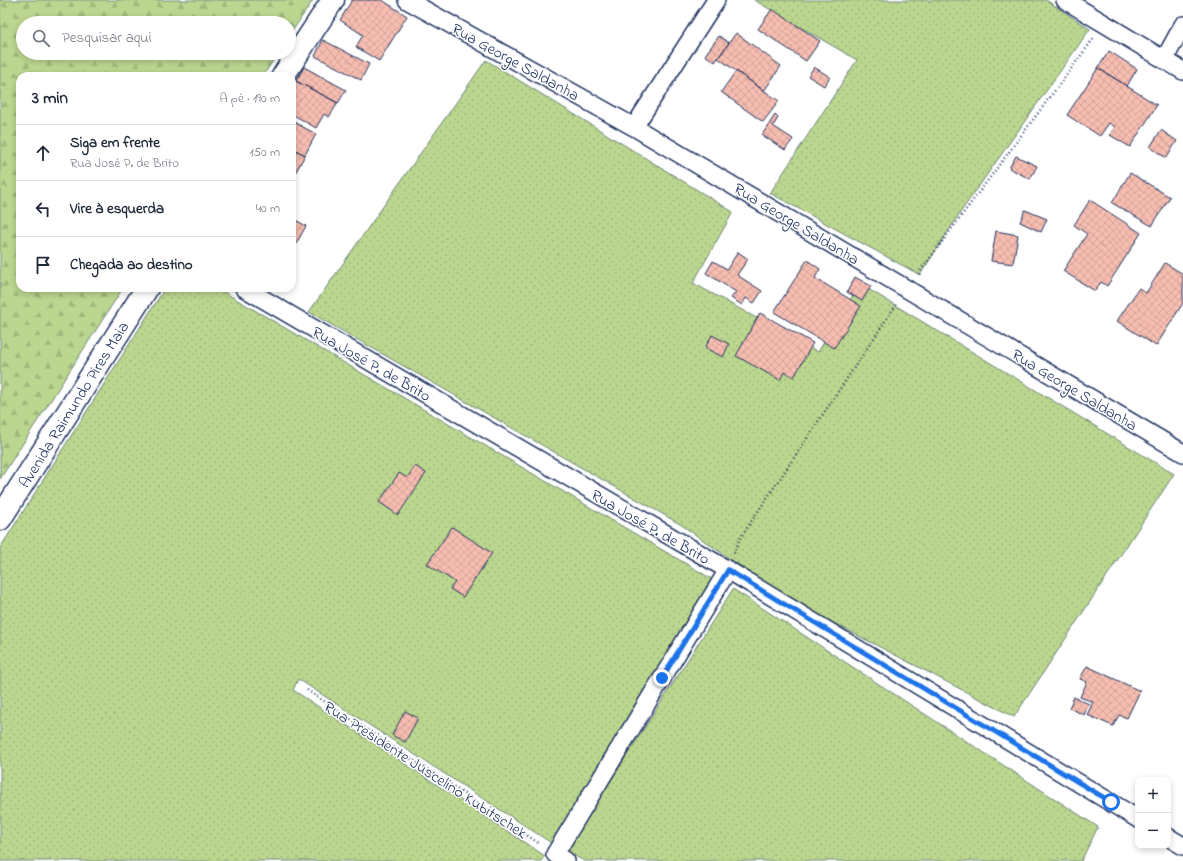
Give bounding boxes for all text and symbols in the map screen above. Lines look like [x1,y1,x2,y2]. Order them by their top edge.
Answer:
search box [16,16,296,60]
street label: Rua George Saldanha [447,18,583,108]
icon: search [30,27,52,49]
text: Pesquisar aqui [62,27,151,49]
text: 3 min [32,86,68,111]
text: A pé · 190 m [220,89,280,108]
text: Siga em frente [70,132,160,154]
icon: ahead [32,142,54,164]
text: 150 m [249,143,280,162]
text: Rua José P. de Brito [70,154,179,173]
street label: Rua George Saldanha [729,178,863,272]
icon: left [32,198,54,220]
text: Vire à esquerda [70,198,164,220]
text: 40 m [256,199,280,218]
icon: arrive [32,254,54,276]
text: Chegada ao destino [70,254,193,276]
street label: Avenida Raimundo Pires Maia [14,317,136,493]
street label: Rua José P. de Brito [307,321,435,409]
street label: Rua George Saldanha [1007,344,1141,438]
street label: Rua José P. de Brito [586,484,714,572]
route end [653,669,671,687]
street label: Rua Presidente Juscelino Kubitschek [318,696,532,846]
map controls [1135,777,1171,849]
button: + [1135,777,1171,813]
route start [1102,793,1120,811]
button: − [1135,813,1171,849]

